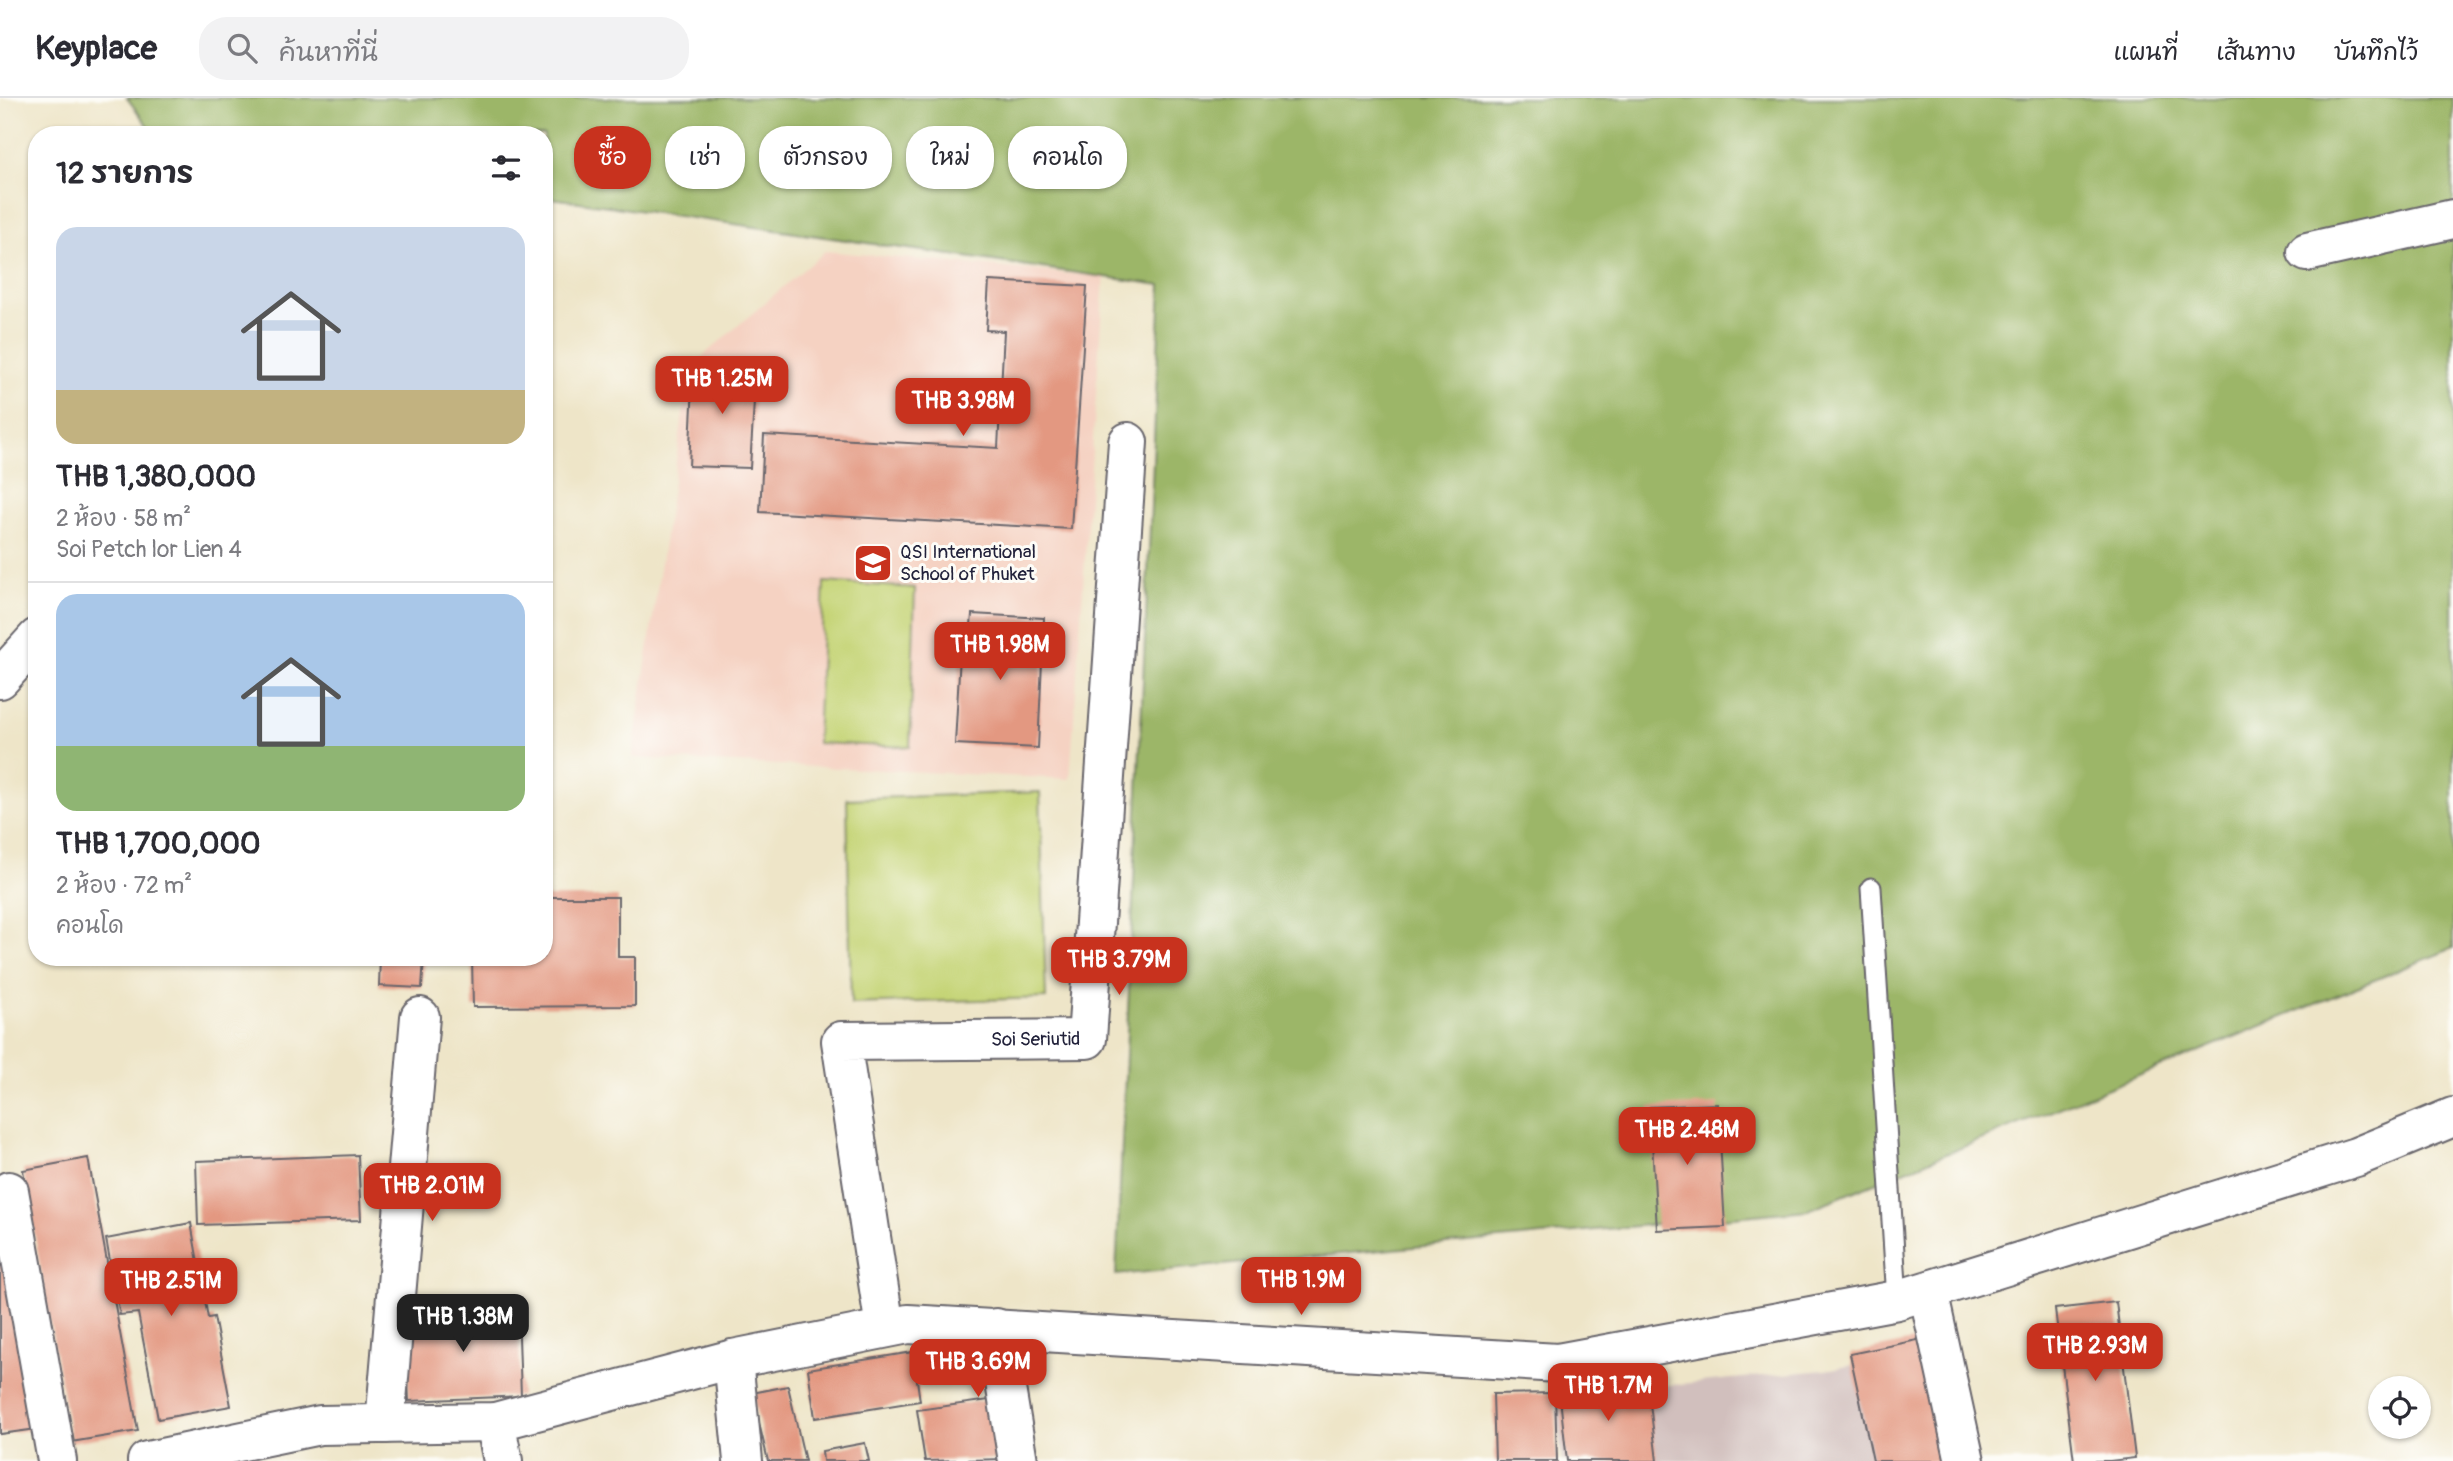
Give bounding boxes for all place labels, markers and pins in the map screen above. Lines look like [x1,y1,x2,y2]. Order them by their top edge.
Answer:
pin: THB 1.25M [642,356,802,416]
pin: THB 3.98M [883,378,1043,438]
place label: QSI International School of Phuket [900,540,1036,586]
school or university icon: QSI International School of Phuket [852,542,894,584]
pin: THB 1.98M [920,622,1080,682]
pin: THB 3.79M [1039,937,1199,997]
pin: THB 2.48M [1607,1108,1767,1167]
pin: THB 2.01M [352,1164,512,1223]
pin: THB 2.51M [91,1258,251,1318]
pin: THB 1.9M [1229,1258,1373,1317]
pin: THB 1.38M [383,1294,543,1354]
pin: THB 2.93M [2015,1324,2175,1383]
pin: THB 3.69M [898,1340,1058,1399]
pin: THB 1.7M [1536,1364,1680,1423]

